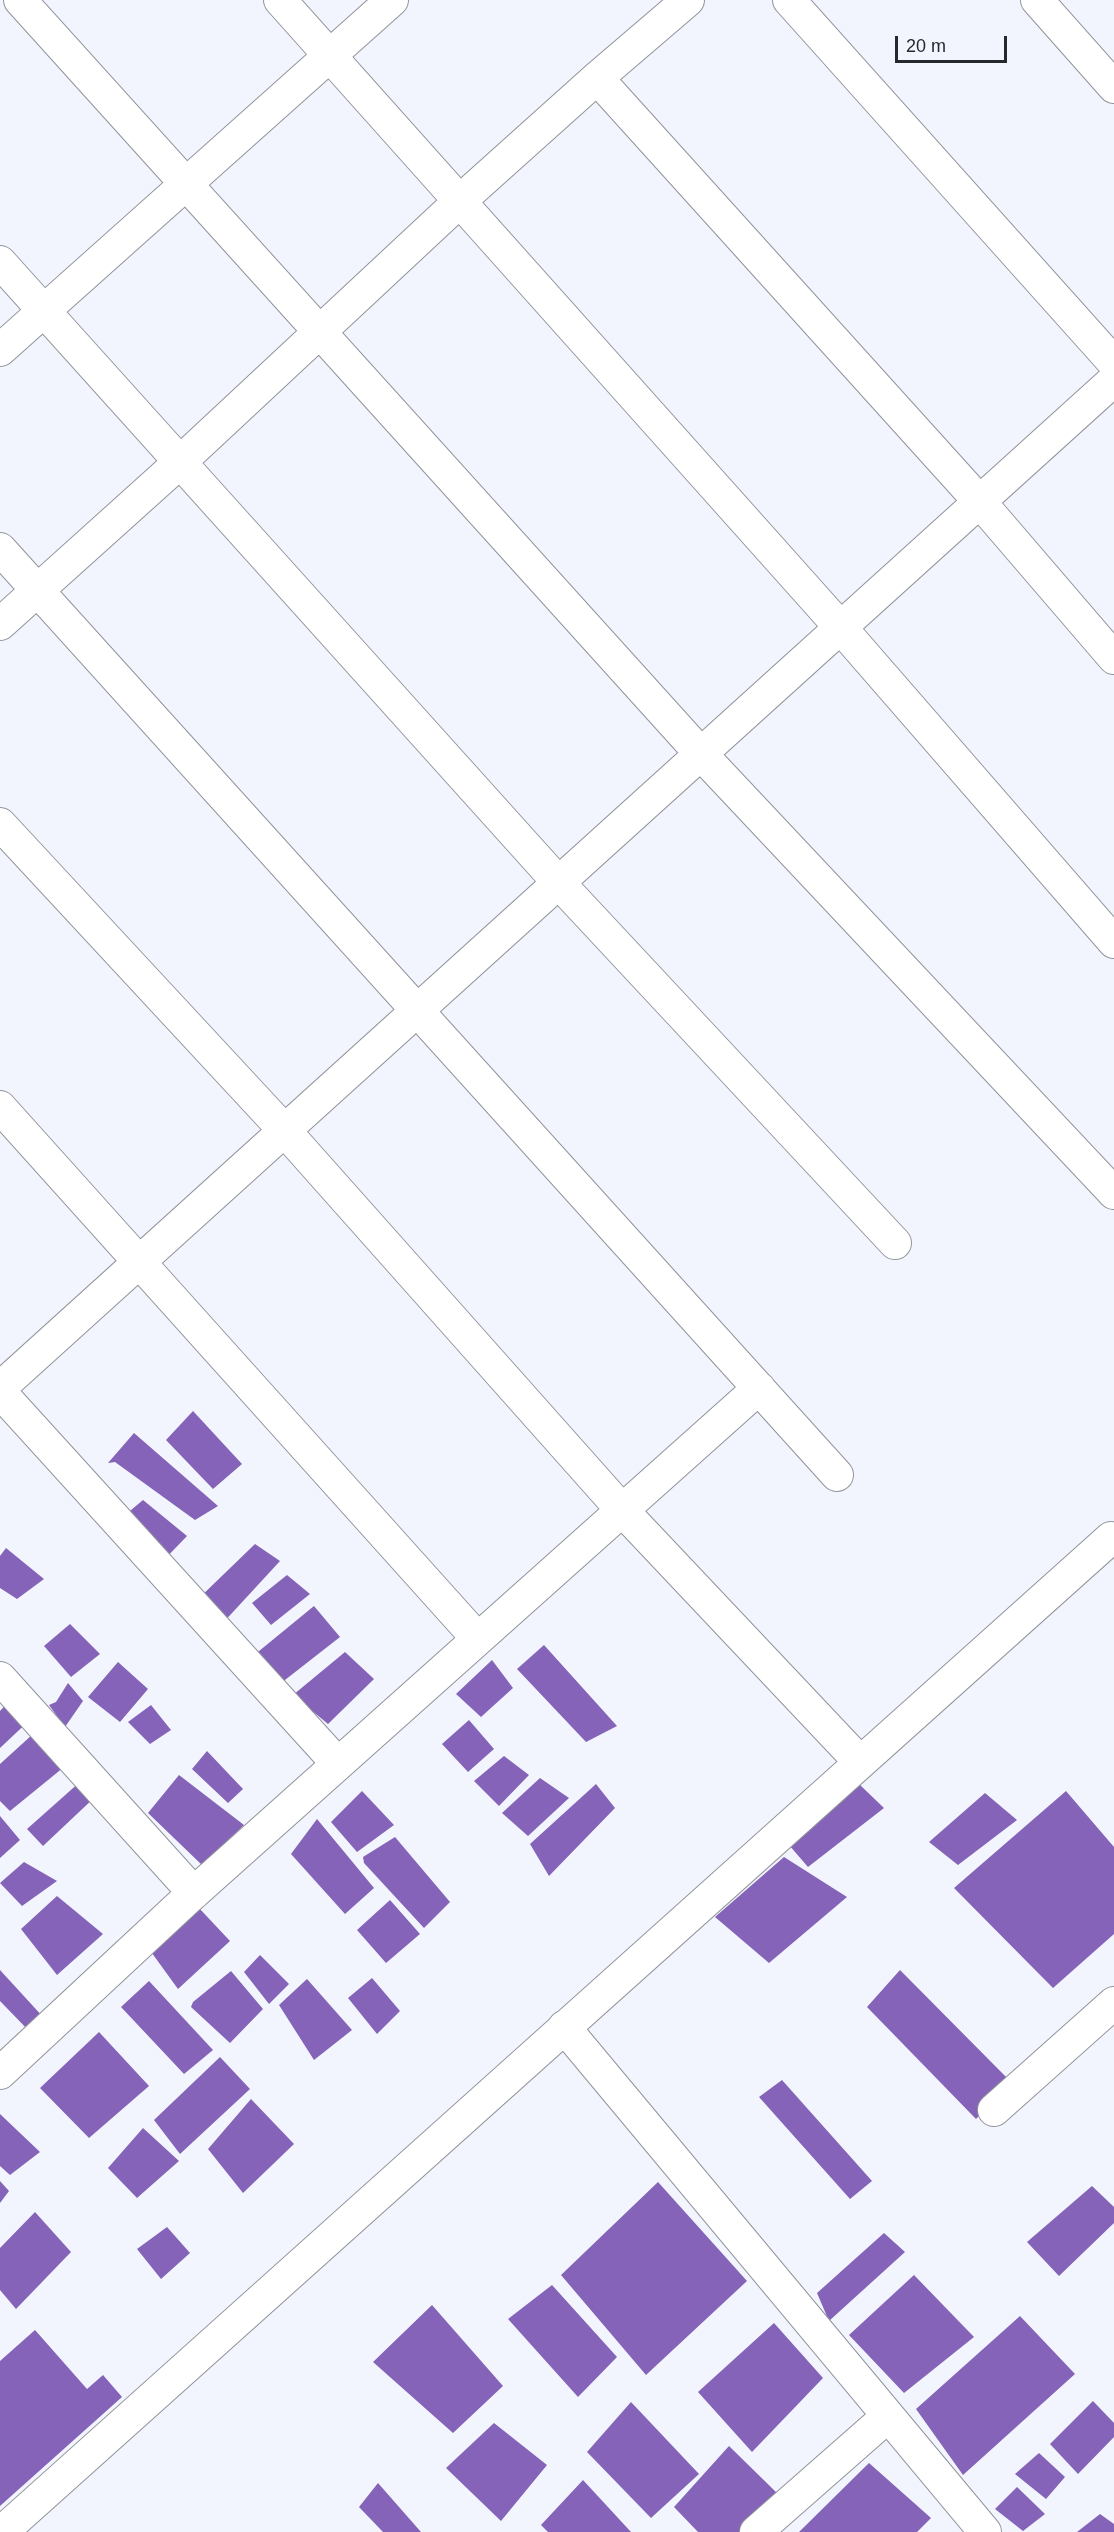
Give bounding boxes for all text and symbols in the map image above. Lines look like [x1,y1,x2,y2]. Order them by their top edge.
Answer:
scale bar [898,24,1010,62]
text: 20 m [906,36,946,56]

